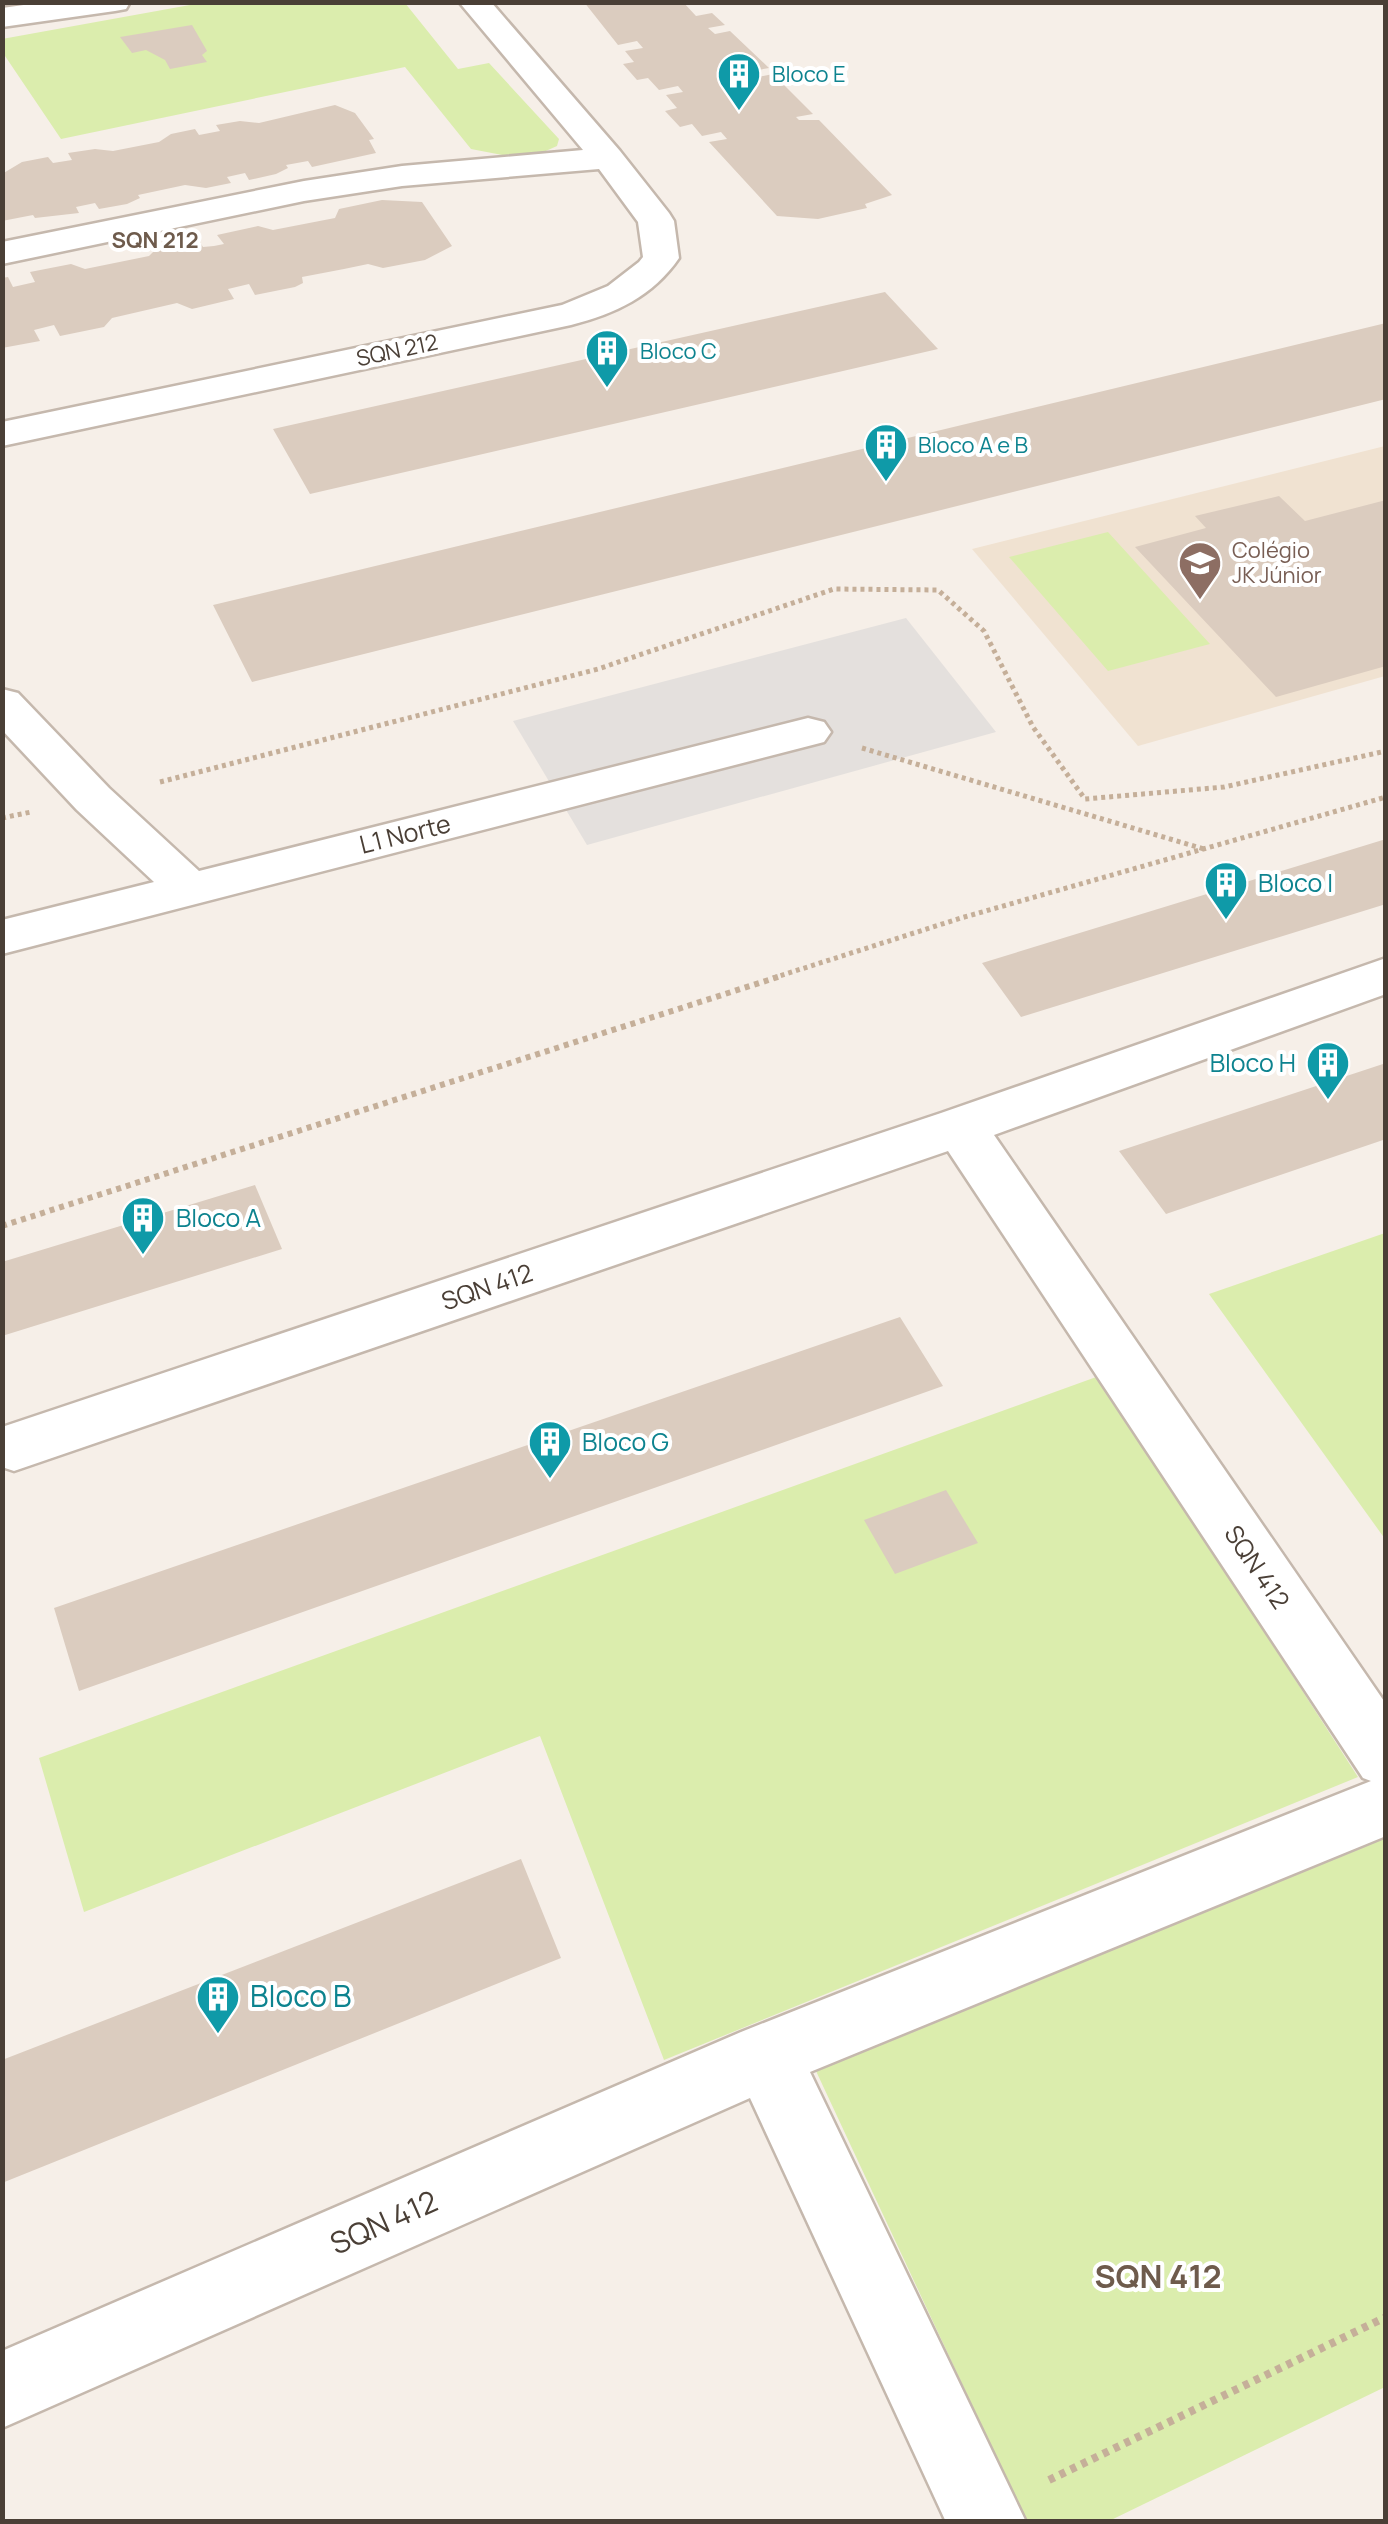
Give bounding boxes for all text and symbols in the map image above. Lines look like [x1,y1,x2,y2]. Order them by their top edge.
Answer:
building icon: Bloco E [716,51,762,112]
place label: Bloco E [772,59,845,89]
district label: SQN 212 [112,225,199,255]
street label: SQN 212 [353,327,441,373]
building icon: Bloco C [584,328,630,389]
place label: Bloco C [640,336,717,366]
building icon: Bloco A e B [863,422,909,483]
place label: Bloco A e B [918,430,1028,460]
place label: Colégio JK Júnior [1232,535,1322,590]
school or university icon: Colégio JK Júnior [1177,540,1223,601]
street label: L1 Norte [356,805,454,862]
building icon: Bloco I [1203,860,1249,921]
place label: Bloco I [1258,865,1333,900]
building icon: Bloco H [1305,1040,1351,1101]
place label: Bloco H [1210,1045,1296,1080]
building icon: Bloco A [120,1195,166,1256]
place label: Bloco A [176,1200,261,1235]
street label: SQN 412 [437,1255,537,1318]
building icon: Bloco G [527,1419,573,1480]
place label: Bloco G [582,1424,669,1459]
street label: SQN 412 [1217,1518,1298,1616]
building icon: Bloco B [195,1974,241,2035]
place label: Bloco B [250,1975,351,2016]
street label: SQN 412 [323,2180,443,2263]
district label: SQN 412 [1095,2254,1221,2298]

